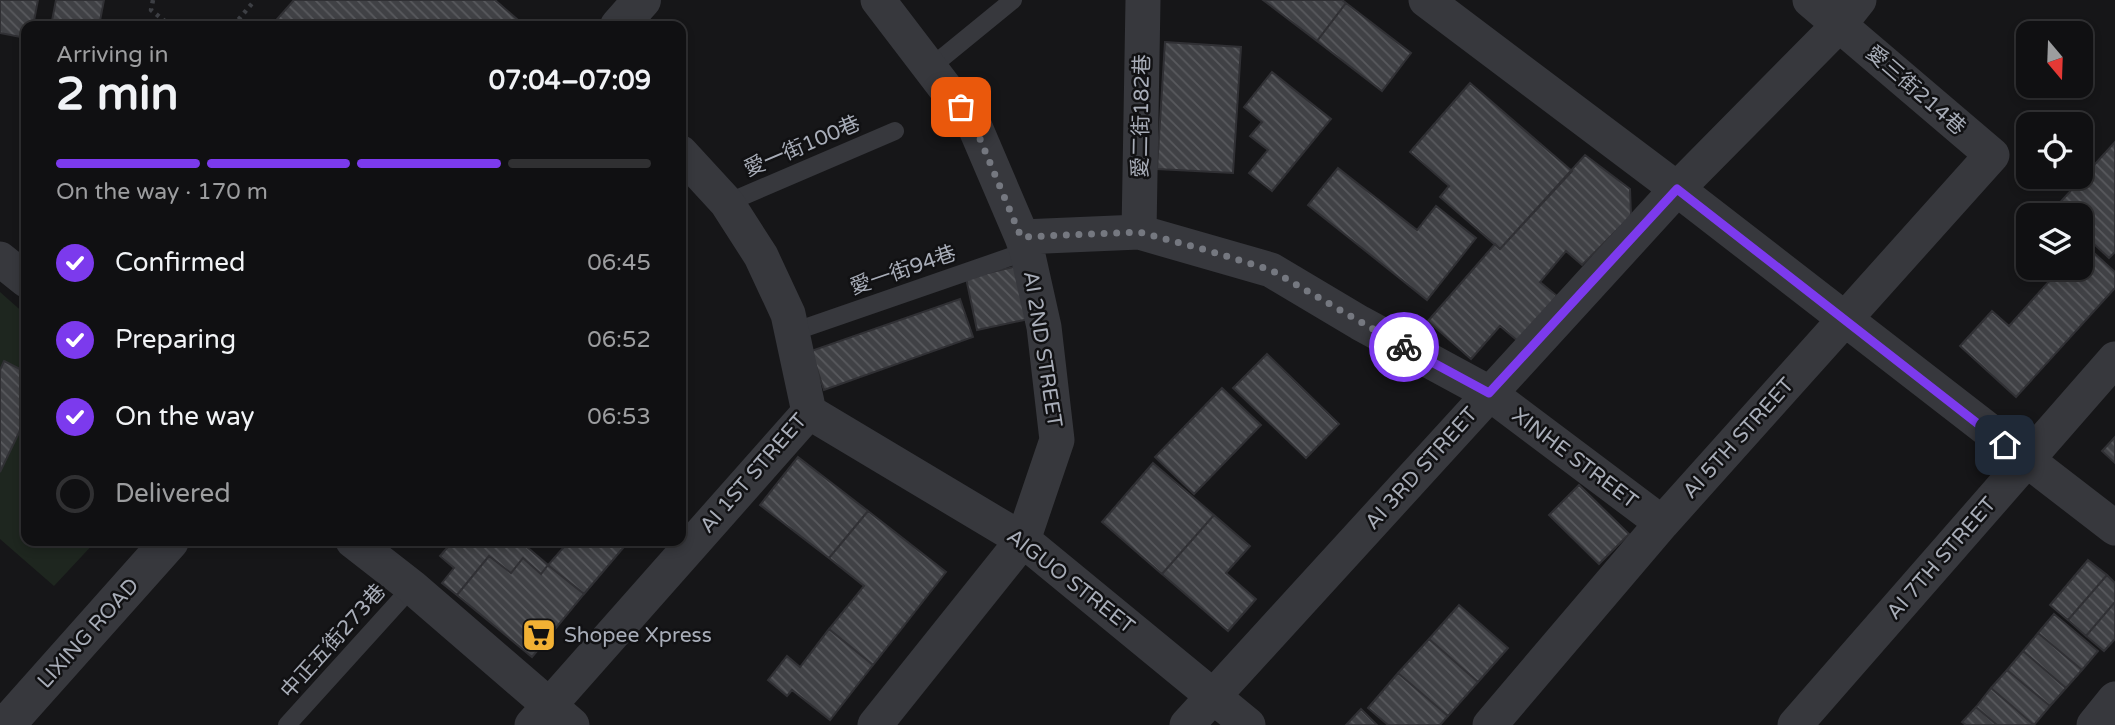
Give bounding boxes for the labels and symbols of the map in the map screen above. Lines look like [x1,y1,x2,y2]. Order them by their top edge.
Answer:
north arrow [2016,21,2093,98]
street label: 愛三街214巷 [1861,40,1971,140]
street label: 愛二街182巷 [1128,54,1155,178]
pin [931,77,991,137]
street label: 愛一街100巷 [740,111,864,182]
street label: 愛一街94巷 [847,241,959,300]
street label: AI 2ND STREET [1018,269,1067,429]
courier [1369,312,1439,382]
street label: AI 5TH STREET [1678,373,1799,504]
street label: AI 3RD STREET [1360,402,1483,535]
street label: XINHE STREET [1507,403,1643,514]
street label: AI 1ST STREET [695,408,812,538]
pin [1975,415,2035,475]
street label: AI 7TH STREET [1881,492,2001,625]
street label: AIGUO STREET [1002,524,1140,639]
street label: LIXING ROAD [32,573,144,694]
street label: 中正五街273巷 [276,579,391,703]
supermarket icon: Shopee Xpress [520,616,558,654]
place label: Shopee Xpress [564,623,712,648]

